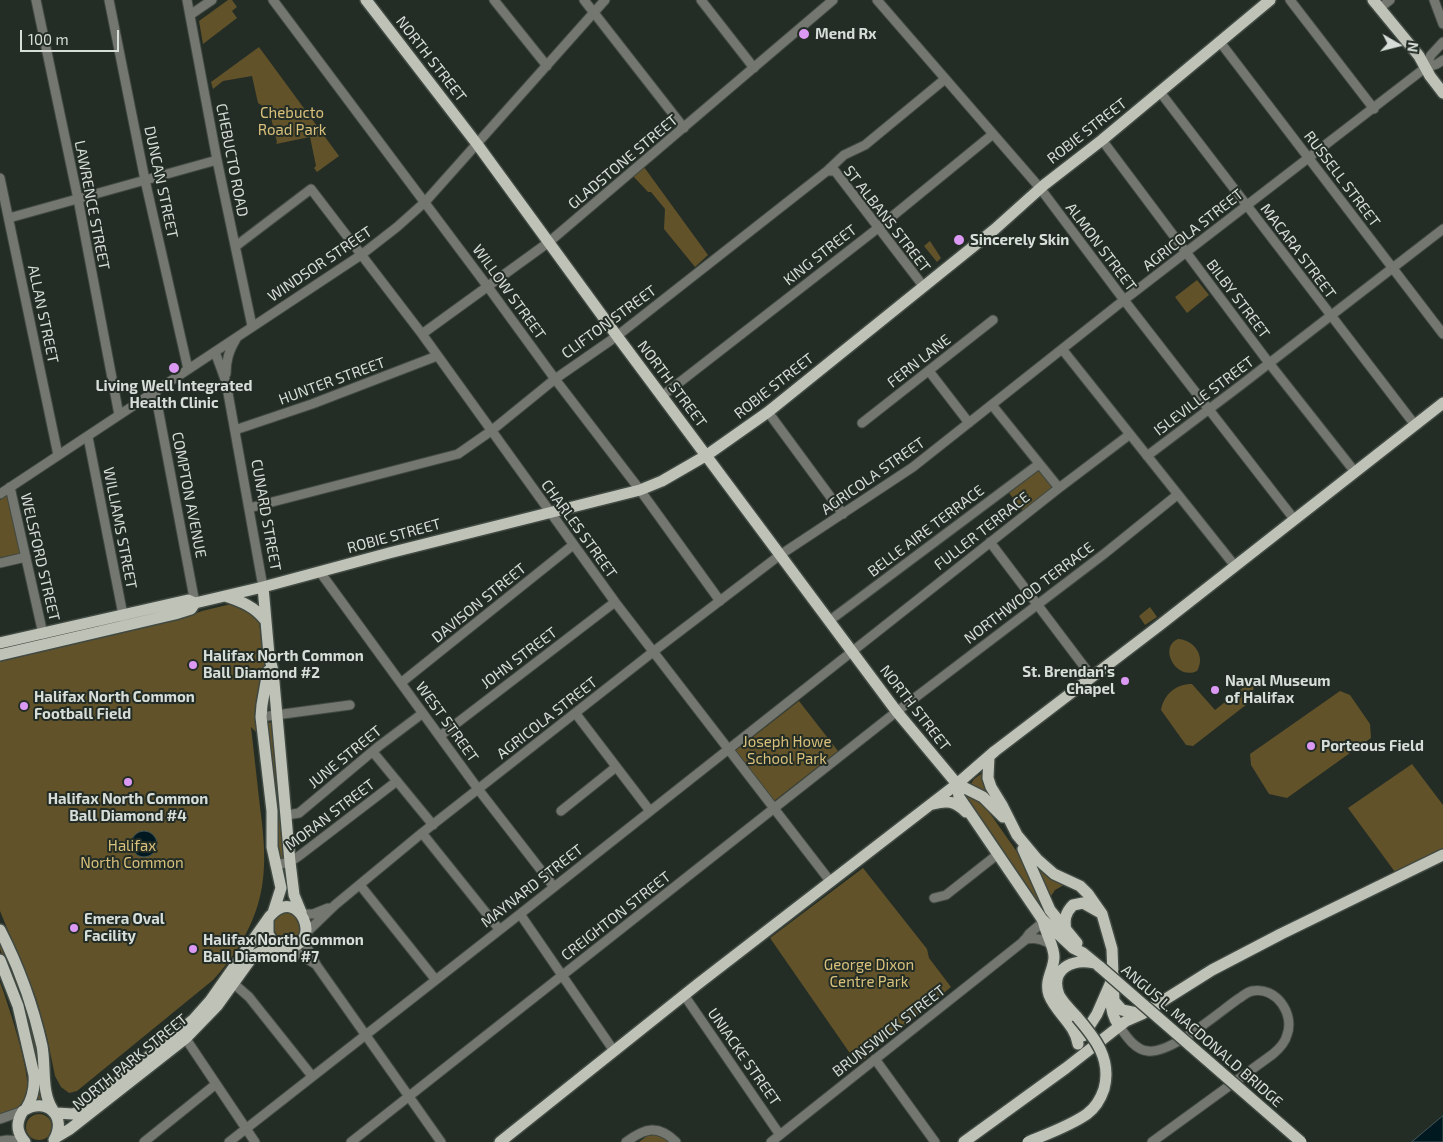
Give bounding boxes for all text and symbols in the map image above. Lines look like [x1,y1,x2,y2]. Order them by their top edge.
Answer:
street label: NORTH STREET [392,13,470,105]
scale bar [22,20,121,52]
north arrow [1373,20,1423,70]
place label: Mend Rx [815,25,877,43]
marker: Mend Rx [797,27,811,41]
text: 100 m [28,30,69,48]
text: N [1404,41,1422,53]
street label: ROBIE STREET [1044,94,1130,168]
street label: CHEBUCTO ROAD [212,102,252,218]
park label: Chebucto Road Park [258,104,326,139]
street label: GLADSTONE STREET [565,111,681,213]
street label: DUNCAN STREET [140,124,182,240]
street label: RUSSELL STREET [1300,128,1384,230]
street label: LAWRENCE STREET [71,139,113,271]
street label: ST ALBANS STREET [840,162,934,276]
street label: AGRICOLA STREET [1139,185,1247,275]
street label: ALMON STREET [1062,199,1140,295]
street label: MACARA STREET [1256,200,1340,302]
street label: KING STREET [780,221,860,289]
street label: WINDSOR STREET [265,223,375,305]
place label: Sincerely Skin [970,231,1069,249]
marker: Sincerely Skin [952,233,966,247]
street label: WILLOW STREET [469,241,549,343]
street label: BILBY STREET [1203,256,1273,342]
street label: ALLAN STREET [24,263,62,365]
street label: CLIFTON STREET [558,282,660,362]
street label: FERN LANE [884,331,954,391]
street label: NORTH STREET [634,337,710,431]
street label: ROBIE STREET [731,349,817,423]
street label: HUNTER STREET [276,353,388,409]
street label: ISLEVILLE STREET [1150,353,1258,439]
marker: Living Well Integrated Health Clinic [167,361,181,375]
place label: Living Well Integrated Health Clinic [96,377,252,412]
street label: COMPTON AVENUE [168,430,210,560]
street label: AGRICOLA STREET [818,433,928,519]
street label: CUNARD STREET [247,458,285,572]
street label: WILLIAMS STREET [99,466,141,590]
street label: CHARLES STREET [537,476,621,582]
street label: BELLE AIRE TERRACE [864,481,988,581]
street label: FULLER TERRACE [931,488,1033,574]
street label: WELSFORD STREET [16,491,64,623]
street label: ROBIE STREET [345,515,443,557]
street label: NORTHWOOD TERRACE [961,538,1097,648]
street label: DAVISON STREET [428,559,530,647]
street label: JOHN STREET [477,623,561,693]
place label: Halifax North Common Ball Diamond #2 [203,647,364,682]
marker: Halifax North Common Ball Diamond #2 [187,659,199,671]
street label: NORTH STREET [876,662,954,754]
place label: St. Brendan's Chapel [1022,663,1115,698]
place label: Naval Museum of Halifax [1225,672,1331,707]
street label: AGRICOLA STREET [493,673,601,763]
marker: St. Brendan's Chapel [1119,675,1131,687]
street label: WEST STREET [412,678,482,766]
marker: Naval Museum of Halifax [1209,684,1221,696]
place label: Halifax North Common Football Field [34,688,195,723]
marker: Halifax North Common Football Field [18,700,30,712]
street label: JUNE STREET [305,722,385,792]
park label: Joseph Howe School Park [743,733,831,768]
place label: Porteous Field [1321,737,1424,755]
marker: Porteous Field [1305,740,1317,752]
street label: MORAN STREET [282,775,378,855]
marker: Halifax North Common Ball Diamond #4 [122,776,134,788]
place label: Halifax North Common Ball Diamond #4 [48,790,208,825]
park label: Halifax North Common [80,837,184,872]
street label: MAYNARD STREET [477,841,587,931]
street label: CREIGHTON STREET [558,868,674,964]
place label: Emera Oval Facility [84,910,165,945]
marker: Emera Oval Facility [68,922,80,934]
place label: Halifax North Common Ball Diamond #7 [203,931,364,966]
marker: Halifax North Common Ball Diamond #7 [187,943,199,955]
park label: George Dixon Centre Park [824,956,914,991]
street label: ANGUS L. MACDONALD BRIDGE [1118,961,1286,1111]
street label: BRUNSWICK STREET [829,981,949,1081]
street label: UNIACKE STREET [704,1005,784,1109]
street label: NORTH PARK STREET [69,1010,191,1114]

